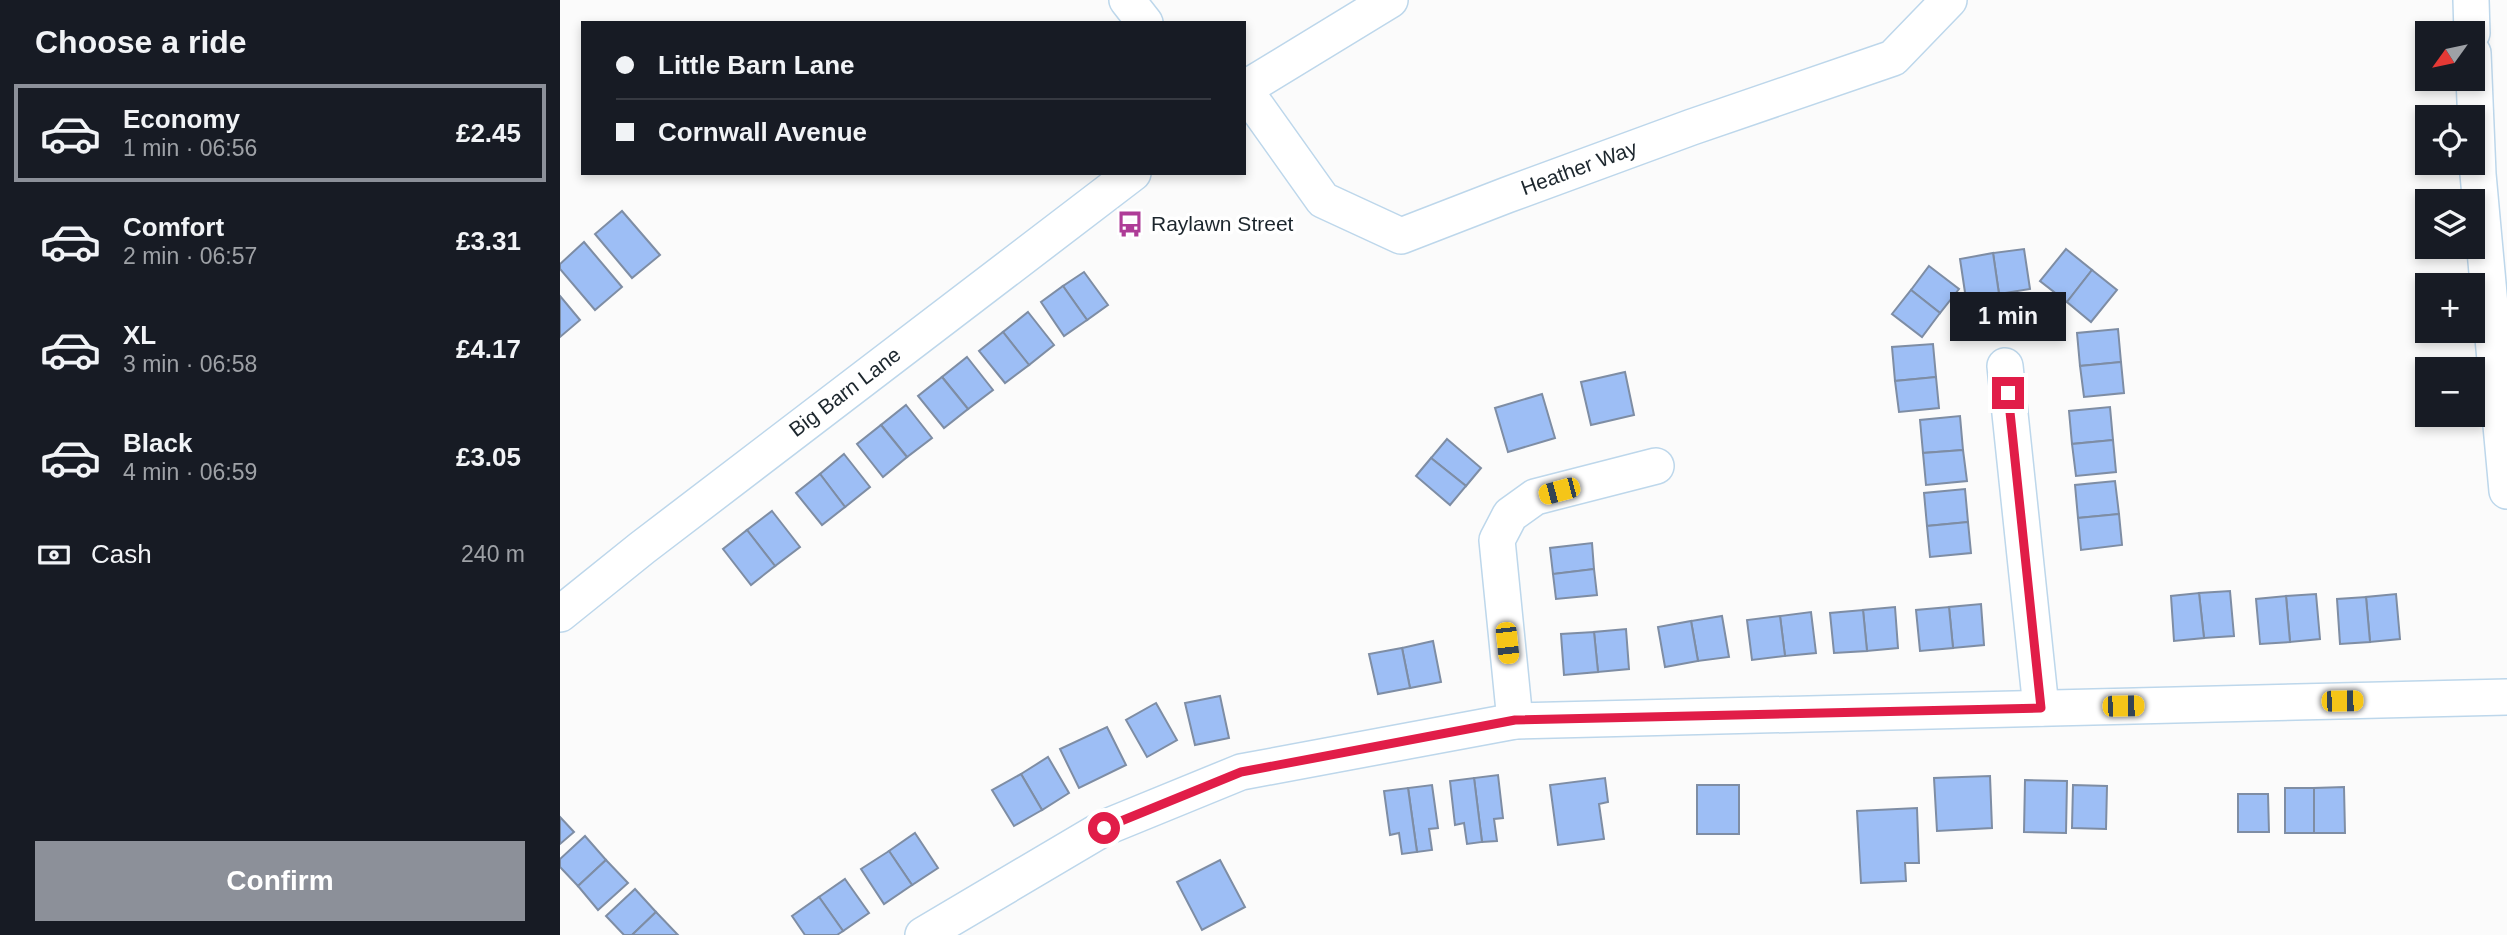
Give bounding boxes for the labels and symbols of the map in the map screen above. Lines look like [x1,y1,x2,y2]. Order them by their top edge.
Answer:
north arrow [2415,21,2485,91]
street label: Heather Way [1518,136,1640,199]
bus stop icon: Raylawn Street [1115,209,1145,239]
place label: Raylawn Street [1151,212,1294,235]
callout: 1 min [1950,292,2066,340]
street label: Big Barn Lane [785,342,905,441]
route end [1992,377,2024,409]
car [1536,475,1583,507]
car [1495,621,1520,665]
car [2321,690,2364,712]
car [2102,695,2145,717]
route start [1088,812,1120,844]

